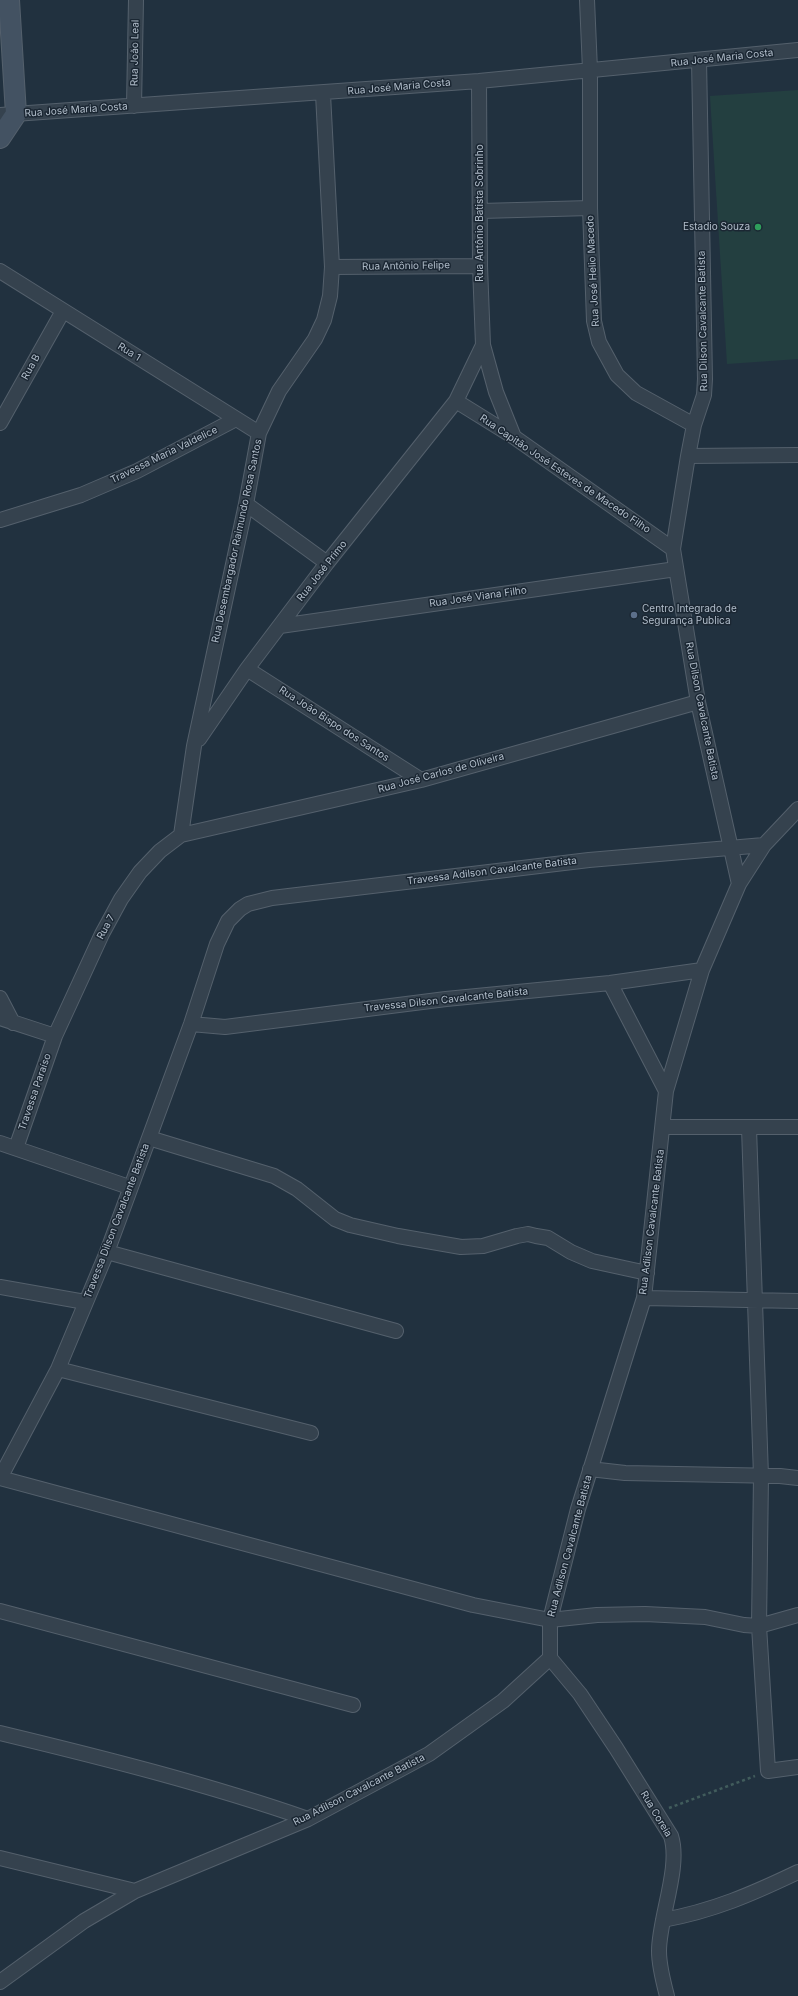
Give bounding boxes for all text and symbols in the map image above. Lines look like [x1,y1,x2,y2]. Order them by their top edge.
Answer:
street label: Rua João Leal [128,20,142,86]
street label: Rua José Maria Costa [670,47,774,69]
street label: Rua José Maria Costa [347,77,451,97]
street label: Rua José Maria Costa [24,100,128,120]
street label: Rua Antônio Batista Sobrinho [474,144,486,282]
street label: Rua José Helio Macedo [584,215,602,327]
place label: Estadio Souza [683,221,750,233]
marker: Estadio Souza [753,222,763,232]
street label: Rua Dilson Cavalcante Batista [696,251,710,391]
street label: Rua Antônio Felipe [362,259,450,273]
street label: Rua 1 [115,340,143,364]
street label: Rua B [19,352,43,382]
street label: Rua Capitão José Esteves de Macedo Filho [477,412,653,536]
street label: Travessa Maria Valdelice [109,424,219,486]
street label: Rua Desembargador Raimundo Rosa Santos [210,438,264,644]
street label: Rua José Primo [295,538,349,604]
street label: Rua José Viana Filho [428,584,528,610]
place label: Centro Integrado de Segurança Publica [642,603,737,626]
marker: Centro Integrado de Segurança Publica [629,610,639,620]
street label: Rua Dilson Cavalcante Batista [683,641,721,781]
street label: Rua João Bispo dos Santos [277,684,391,764]
street label: Rua José Carlos de Oliveira [377,750,505,796]
street label: Travessa Adilson Cavalcante Batista [406,855,578,887]
street label: Rua 7 [94,913,118,941]
street label: Travessa Dilson Cavalcante Batista [363,985,529,1015]
street label: Travessa Paraíso [16,1052,54,1132]
street label: Travessa Dilson Cavalcante Batista [82,1142,152,1300]
street label: Rua Adilson Cavalcante Batista [637,1149,667,1295]
street label: Rua Adilson Cavalcante Batista [545,1474,595,1618]
street label: Rua Adilson Cavalcante Batista [291,1751,427,1829]
street label: Rua Coreia [638,1789,674,1839]

